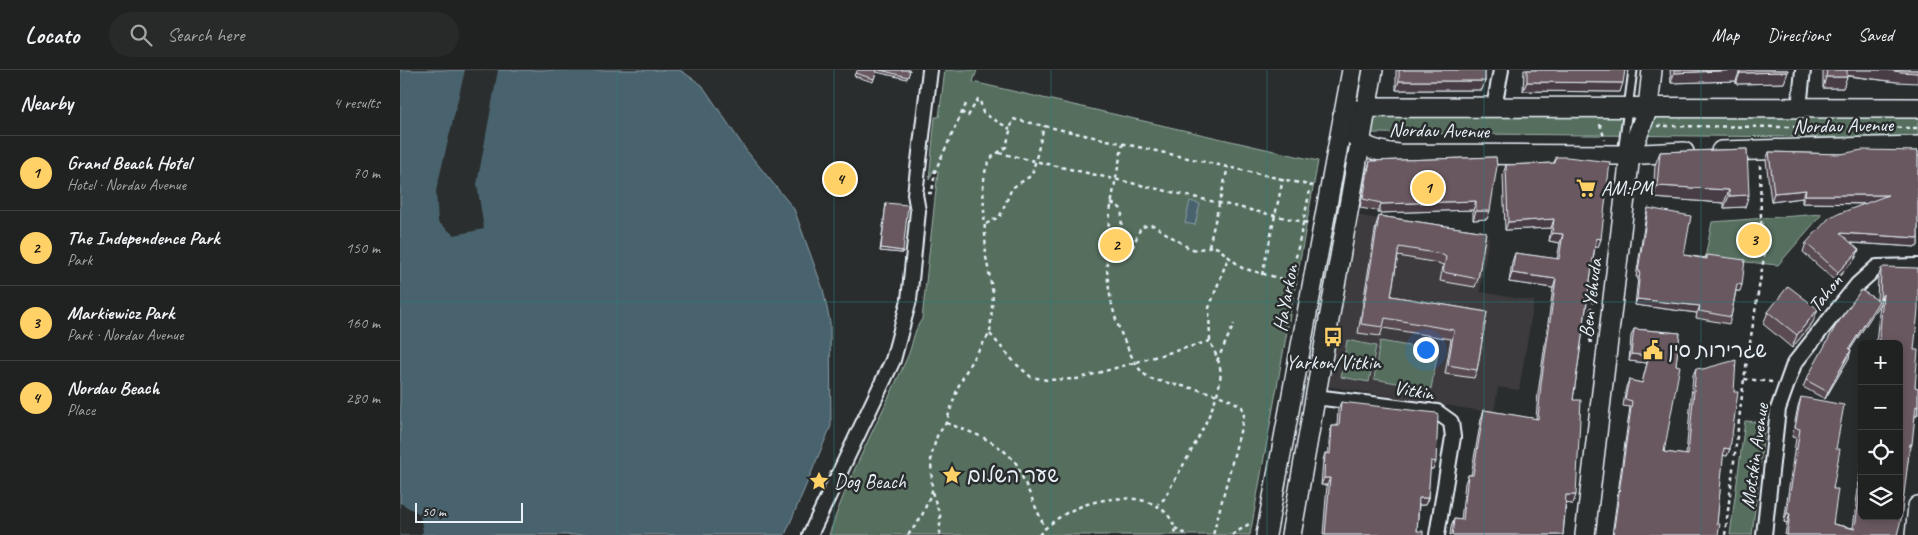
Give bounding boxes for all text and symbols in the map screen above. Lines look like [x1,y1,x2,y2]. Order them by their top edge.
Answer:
search box [109,12,459,57]
text: Locato [25,20,79,50]
icon: search [127,21,155,49]
text: Search here [167,23,245,47]
text: Map [1712,24,1739,46]
text: Directions [1767,24,1830,46]
text: Saved [1858,24,1893,46]
text: Nearby [20,90,73,116]
text: 4 results [333,93,380,113]
street label: Nordau Avenue [1793,112,1895,139]
street label: Nordau Avenue [1389,117,1491,144]
text: Grand Beach Hotel [67,151,191,175]
pin: 4 [824,160,856,198]
text: 1 [32,163,40,183]
text: 70 m [353,163,380,183]
pin: 1 [1412,169,1444,207]
text: Hotel · Nordau Avenue [67,175,186,195]
place label: AM:PM [1601,176,1654,201]
supermarket icon: AM:PM [1575,177,1597,199]
pin: 3 [1738,221,1770,259]
text: The Independence Park [67,226,219,250]
pin: 2 [1100,226,1132,264]
text: 2 [32,238,40,258]
text: 150 m [346,238,380,258]
text: Park [67,250,92,270]
street label: Ben Yehuda [1573,256,1608,339]
street label: HaYarkon [1267,262,1304,333]
street label: Tahon [1803,269,1849,317]
text: Markiewicz Park [67,301,174,325]
text: 3 [32,313,40,333]
text: 160 m [346,313,380,333]
text: Park · Nordau Avenue [67,325,183,345]
bus stop icon: Yarkon/Vitkin [1322,326,1344,348]
your location [1413,337,1439,363]
place label: שגרירות סין [1668,338,1767,363]
public building icon: שגרירות סין [1642,339,1664,361]
map controls [1858,340,1903,520]
button: + [1858,340,1903,385]
place label: Yarkon/Vitkin [1286,350,1381,375]
street label: Vitkin [1392,375,1437,406]
text: Nordau Beach [67,376,159,400]
button: − [1858,385,1903,430]
text: 4 [32,388,40,408]
text: 280 m [346,388,380,408]
text: Place [67,400,95,420]
street label: Motskin Avenue [1735,400,1774,510]
button: locate [1858,430,1903,475]
place label: שער השלום [967,463,1059,488]
place icon: שער השלום [941,464,963,486]
place label: Dog Beach [834,469,907,494]
place icon: Dog Beach [808,470,830,492]
button: layers [1858,475,1903,520]
scale bar [415,500,522,523]
text: 50 m [422,503,446,520]

